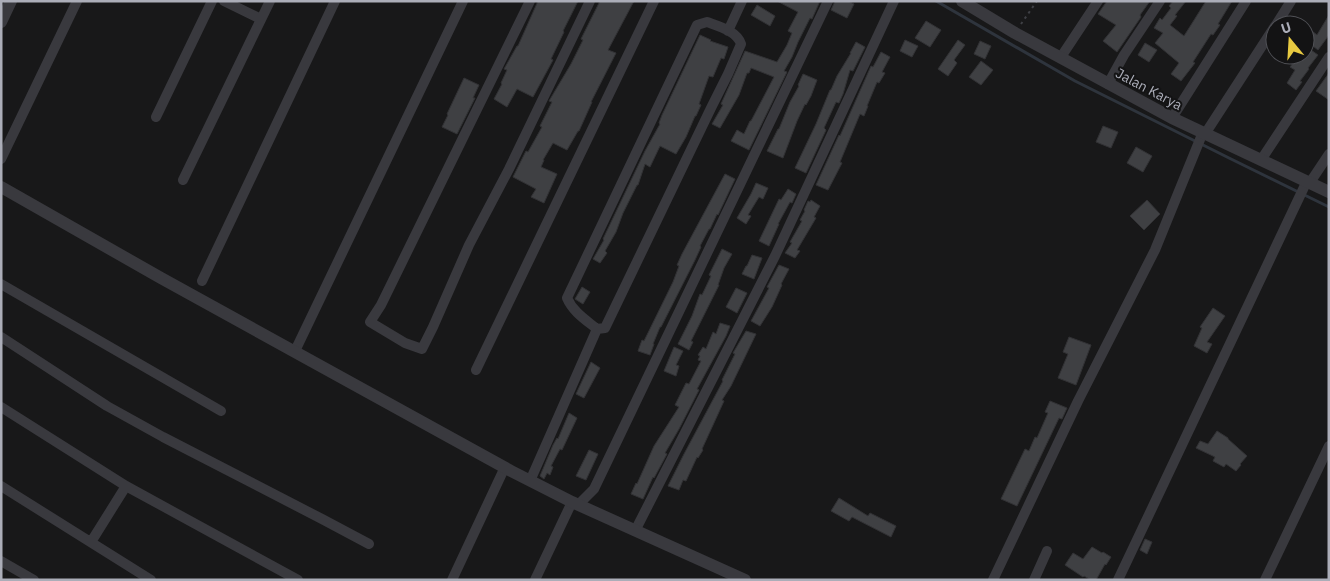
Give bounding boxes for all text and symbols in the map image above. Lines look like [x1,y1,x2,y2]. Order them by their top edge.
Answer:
north arrow [1265,15,1315,65]
text: U [1279,18,1293,38]
street label: Jalan Karya [1113,64,1186,114]

